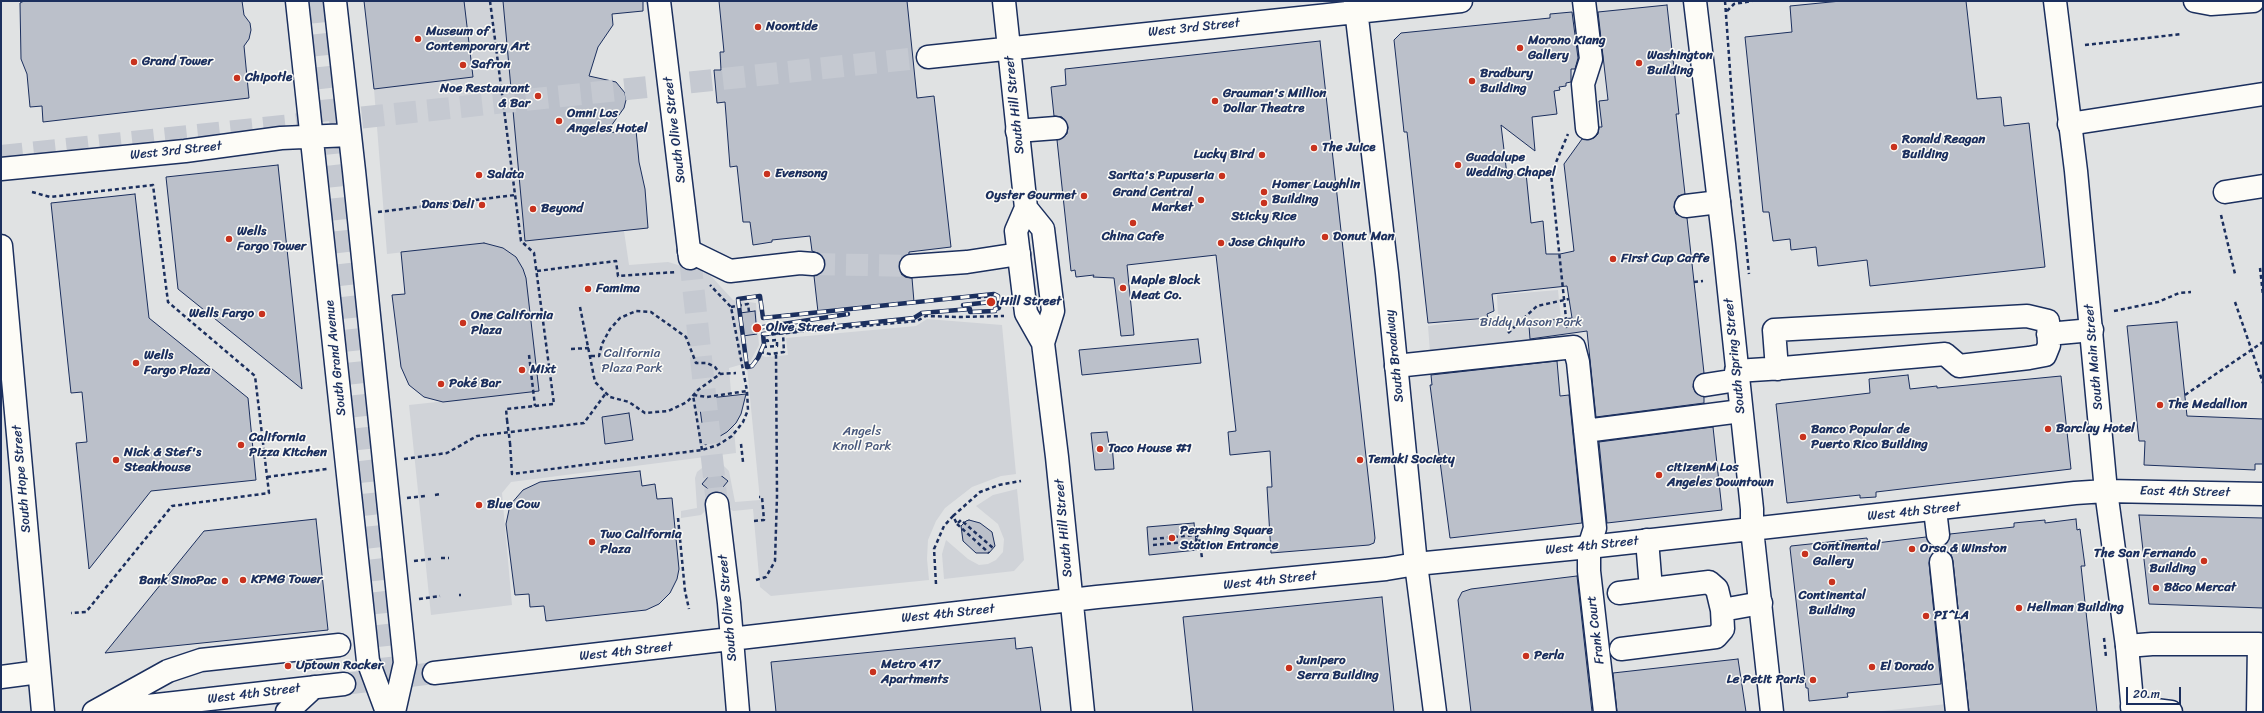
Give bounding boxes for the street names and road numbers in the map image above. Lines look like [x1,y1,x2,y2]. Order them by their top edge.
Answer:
street label: West 3rd Street [1147,15,1241,41]
street label: South Hill Street [1002,55,1028,155]
street label: South Olive Street [661,76,689,184]
street label: West 3rd Street [129,138,223,164]
street label: South Spring Street [1721,297,1749,415]
street label: South Grand Avenue [322,299,350,417]
street label: South Main Street [2082,303,2106,411]
street label: South Broadway [1382,309,1408,403]
street label: South Hope Street [10,424,34,534]
street label: South Hill Street [1052,478,1076,578]
street label: East 4th Street [2140,483,2230,501]
street label: West 4th Street [1867,499,1961,525]
street label: West 4th Street [1545,533,1639,559]
street label: South Olive Street [716,554,740,662]
street label: West 4th Street [1223,568,1317,594]
street label: Frank Court [1584,595,1608,665]
street label: West 4th Street [901,601,995,627]
street label: West 4th Street [579,639,673,665]
street label: West 4th Street [207,681,301,707]

